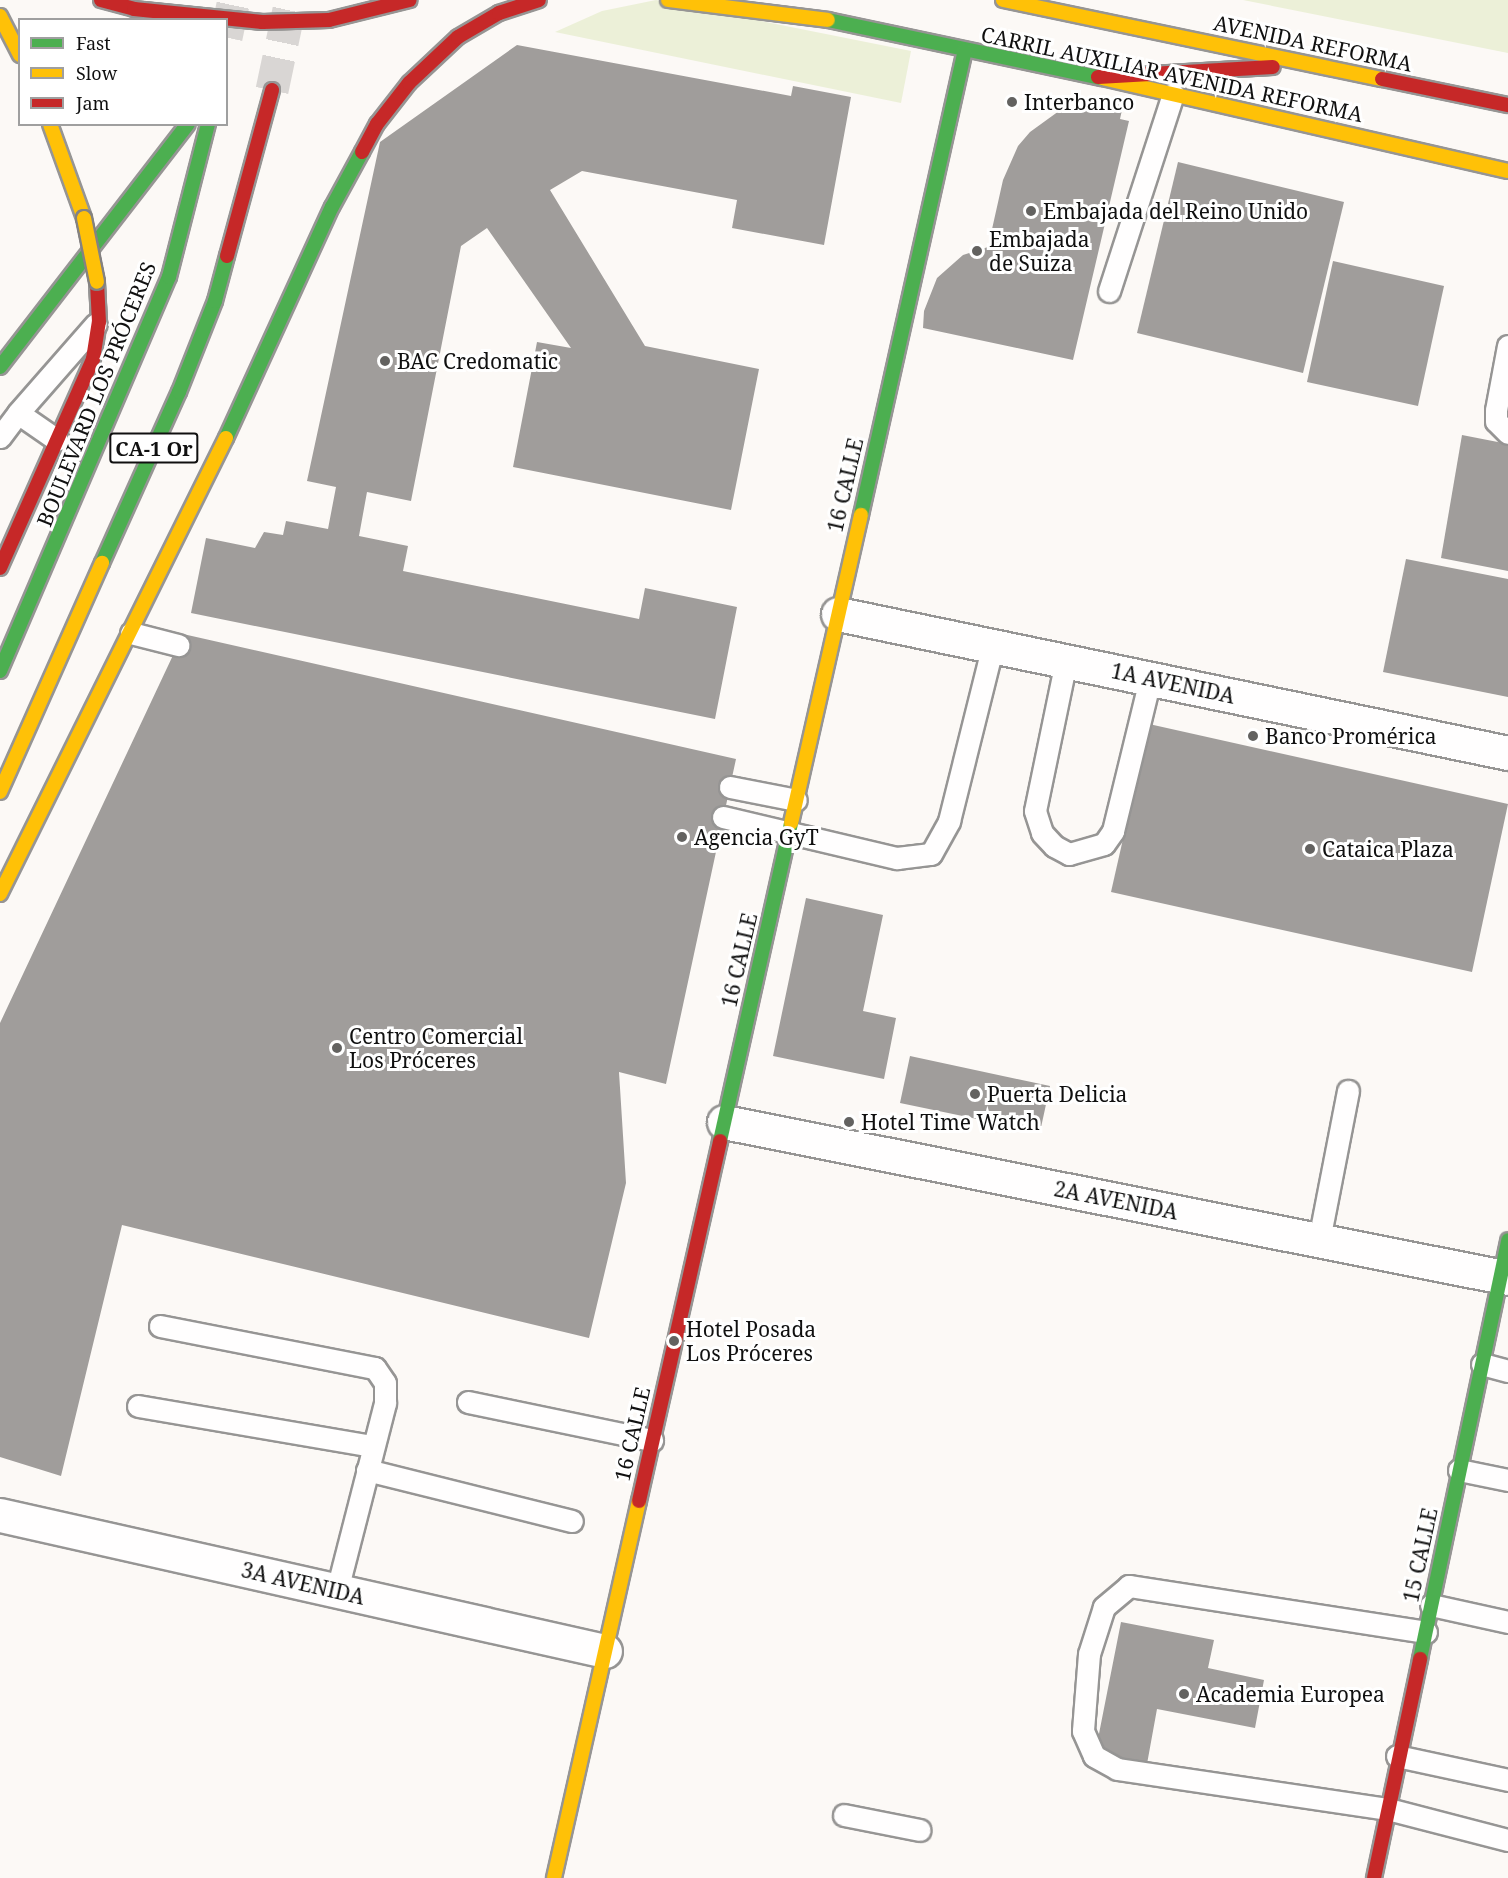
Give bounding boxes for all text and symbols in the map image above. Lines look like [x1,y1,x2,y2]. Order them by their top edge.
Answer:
street label: AVENIDA REFORMA [1211,10,1415,76]
legend [18,18,228,126]
street label: CARRIL AUXILIAR AVENIDA REFORMA [979,21,1365,127]
text: Fast [76,31,111,55]
text: Slow [76,61,117,85]
place label: Interbanco [1024,89,1134,115]
text: Jam [76,91,110,115]
marker: Interbanco [1005,95,1019,109]
place label: Embajada del Reino Unido [1043,198,1308,224]
marker: Embajada del Reino Unido [1024,204,1038,218]
place label: Embajada de Suiza [989,226,1089,276]
marker: Embajada de Suiza [970,244,984,258]
street label: BOULEVARD LOS PRÓCERES [31,258,161,530]
place label: BAC Credomatic [397,348,558,374]
marker: BAC Credomatic [378,354,392,368]
road number: CA-1 Or [109,431,199,465]
street label: 16 CALLE [822,435,868,535]
street label: 1A AVENIDA [1109,658,1237,708]
place label: Banco Promérica [1265,723,1437,749]
marker: Banco Promérica [1246,729,1260,743]
place label: Agencia GyT [694,824,819,850]
marker: Agencia GyT [675,830,689,844]
place label: Cataica Plaza [1322,836,1454,862]
marker: Cataica Plaza [1303,842,1317,856]
street label: 16 CALLE [716,910,762,1010]
place label: Centro Comercial Los Próceres [349,1023,523,1073]
marker: Centro Comercial Los Próceres [330,1041,344,1055]
place label: Puerta Delicia [987,1081,1127,1107]
marker: Puerta Delicia [968,1087,982,1101]
place label: Hotel Time Watch [861,1109,1040,1135]
marker: Hotel Time Watch [842,1115,856,1129]
street label: 2A AVENIDA [1052,1176,1180,1224]
place label: Hotel Posada Los Próceres [686,1316,816,1366]
marker: Hotel Posada Los Próceres [667,1334,681,1348]
street label: 16 CALLE [609,1384,655,1484]
street label: 15 CALLE [1398,1505,1442,1605]
street label: 3A AVENIDA [239,1557,367,1609]
place label: Academia Europea [1196,1681,1385,1707]
marker: Academia Europea [1177,1687,1191,1701]

